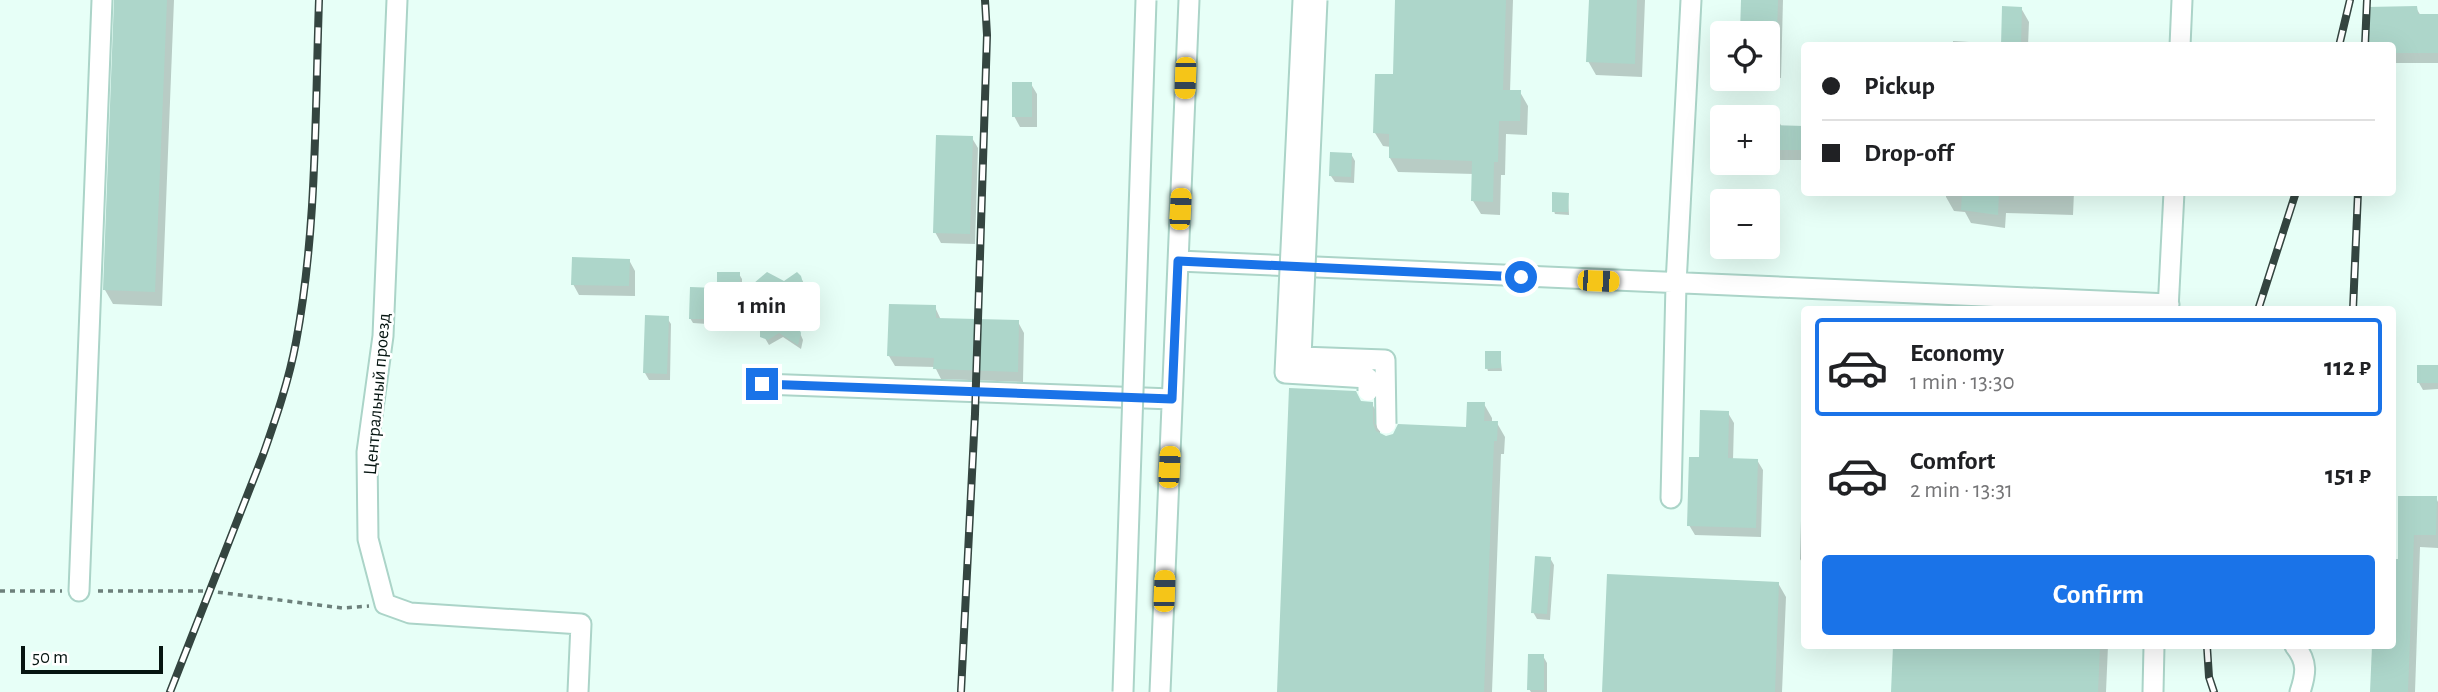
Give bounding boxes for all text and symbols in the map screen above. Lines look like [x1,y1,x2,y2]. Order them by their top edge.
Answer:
map controls [1710,21,1780,259]
button: locate [1710,21,1780,91]
car [1174,57,1197,99]
text: Pickup [1864,73,1935,99]
button: + [1710,105,1780,175]
text: Drop-off [1864,140,1953,166]
car [1169,187,1192,231]
button: − [1710,189,1780,259]
route start [1505,261,1537,293]
car [1577,270,1620,292]
callout: 1 min [704,282,820,332]
text: 1 min [738,295,786,318]
street label: Центральный проезд [361,312,394,476]
icon: car [1826,336,1889,399]
text: Economy [1910,340,2004,366]
text: 112 ₽ [2324,354,2371,380]
route end [746,368,778,400]
text: 1 min · 13:30 [1910,371,2015,394]
icon: car [1826,444,1889,507]
car [1158,445,1181,489]
text: Comfort [1910,448,1995,474]
text: 151 ₽ [2325,462,2371,488]
text: 2 min · 13:31 [1910,479,2013,502]
button: Confirm [1822,555,2375,635]
car [1153,570,1176,612]
scale bar [21,643,163,675]
text: 50 m [32,648,68,667]

